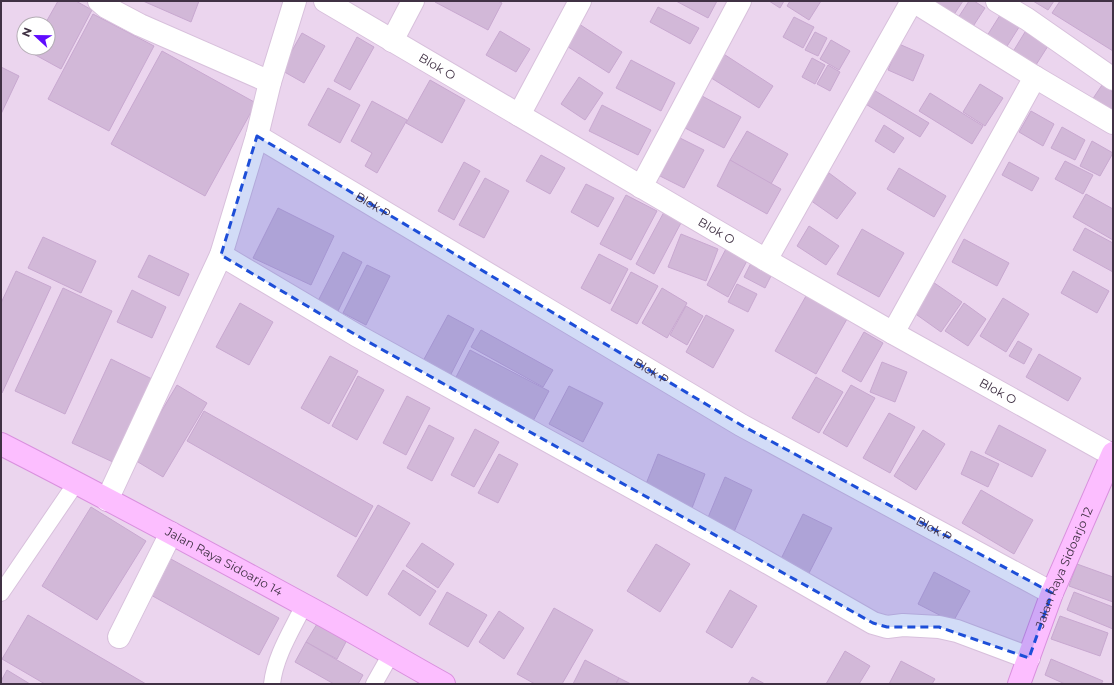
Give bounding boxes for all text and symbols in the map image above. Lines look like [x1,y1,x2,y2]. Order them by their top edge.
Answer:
north arrow [16,16,56,56]
text: N [19,26,35,39]
street label: Blok O [416,50,459,83]
street label: Blok P [353,188,394,221]
street label: Blok O [696,214,738,247]
street label: Blok P [631,355,672,387]
street label: Blok O [977,375,1019,407]
street label: Jalan Raya Sidoarjo 12 [1032,504,1096,631]
street label: Blok P [914,513,955,545]
street label: Jalan Raya Sidoarjo 14 [162,523,285,599]

